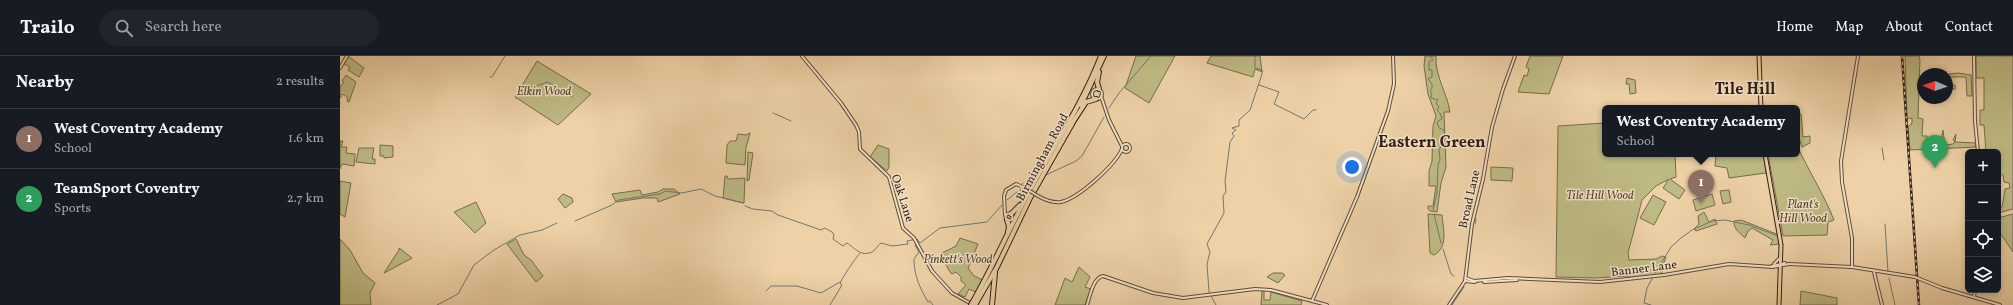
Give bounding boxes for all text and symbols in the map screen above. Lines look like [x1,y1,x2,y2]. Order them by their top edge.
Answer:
search box [99,10,379,46]
text: Trailo [20,15,75,41]
icon: search [113,17,135,39]
text: Search here [145,17,222,38]
text: Home [1776,18,1813,37]
text: Map [1835,18,1863,37]
text: About [1885,18,1923,37]
text: Contact [1945,18,1993,37]
north arrow [1917,68,1953,104]
text: Nearby [16,71,74,94]
text: 2 results [276,73,324,91]
district label: Tile Hill [1714,79,1776,101]
park label: Elkin Wood [517,84,571,100]
popup [1602,105,1800,157]
street label: Birmingham Road [1013,111,1073,204]
text: West Coventry Academy [1617,112,1785,133]
text: West Coventry Academy [54,119,223,140]
text: 1 [26,130,32,148]
text: 1.6 km [288,130,324,148]
district label: Eastern Green [1378,132,1486,154]
text: School [1617,133,1655,151]
pin: 2 [1922,135,1948,168]
text: School [54,140,92,158]
map controls [1965,149,2001,293]
button: + [1965,149,2001,185]
your location [1342,157,1362,177]
street label: Broad Lane [1455,168,1485,230]
pin: 1 [1688,170,1714,203]
street label: Oak Lane [887,172,917,224]
text: TeamSport Coventry [54,179,200,200]
button: − [1965,185,2001,221]
park label: Tile Hill Wood [1566,188,1634,204]
text: 2 [26,190,32,208]
text: 2.7 km [287,190,324,208]
park label: Plant's Hill Wood [1779,197,1827,227]
text: Sports [54,200,91,218]
button: locate [1965,221,2001,257]
park label: Pinkett's Wood [923,252,993,268]
street label: Banner Lane [1610,257,1678,281]
button: layers [1965,257,2001,293]

